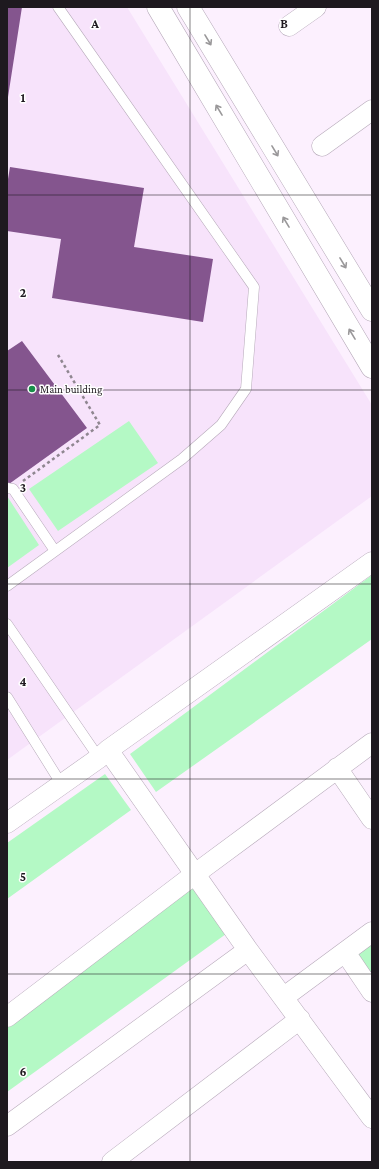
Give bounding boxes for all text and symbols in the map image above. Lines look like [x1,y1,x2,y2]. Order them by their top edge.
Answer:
text: A [90,16,99,31]
text: B [280,16,288,31]
one-way arrow [204,34,212,45]
text: 1 [21,90,26,105]
one-way arrow [215,104,223,116]
one-way arrow [272,145,280,157]
one-way arrow [281,216,289,228]
one-way arrow [339,257,347,268]
text: 2 [20,285,27,300]
one-way arrow [348,329,356,340]
place label: Main building [40,383,103,396]
marker: Main building [27,384,37,394]
text: 3 [20,480,26,495]
text: 4 [19,674,27,689]
text: 5 [20,869,26,884]
text: 6 [19,1064,27,1079]

